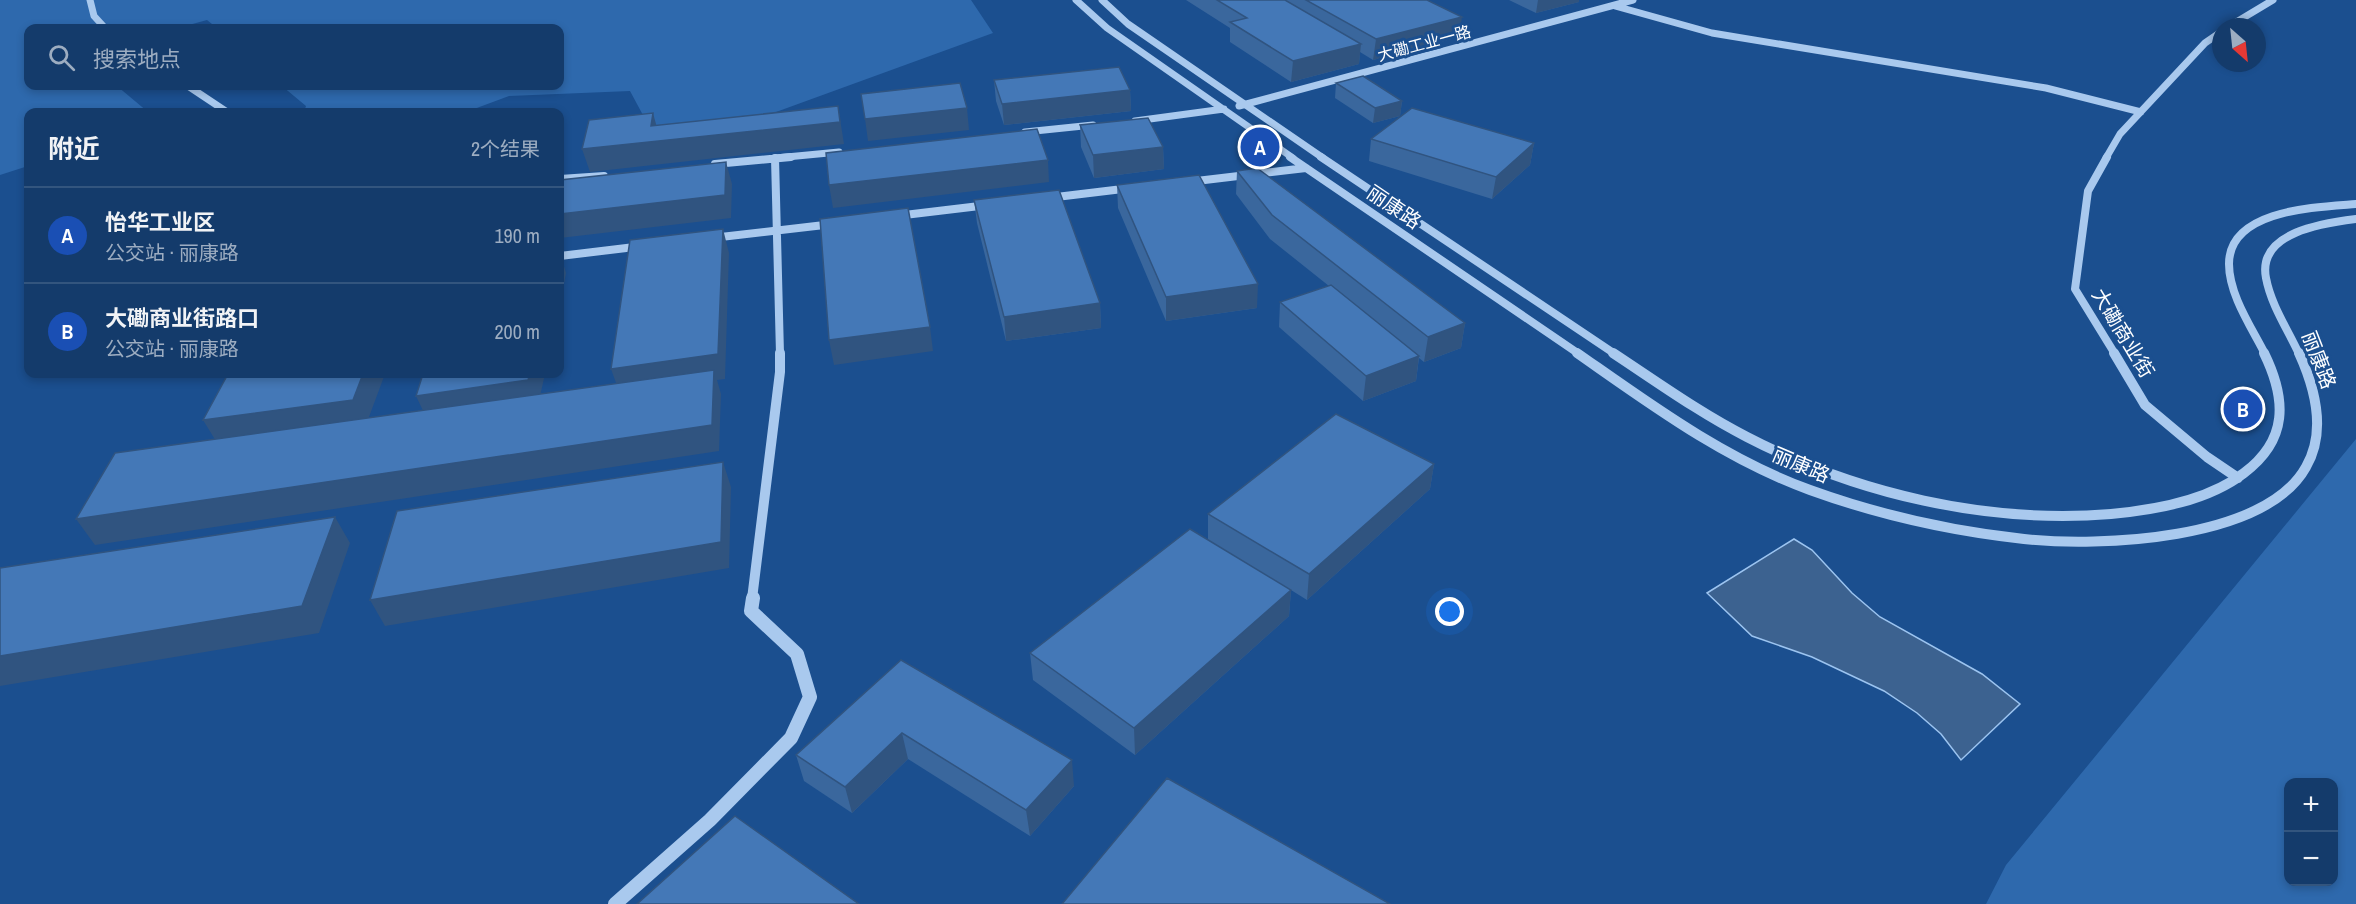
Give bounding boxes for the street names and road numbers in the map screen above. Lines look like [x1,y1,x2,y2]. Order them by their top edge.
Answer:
street label: 大磡工业一路 [1375,20,1473,66]
street label: 丽康路 [1362,179,1427,235]
street label: 大磡商业街 [2086,283,2161,383]
street label: 丽康路 [2296,327,2343,393]
street label: 丽康路 [1768,440,1834,489]

